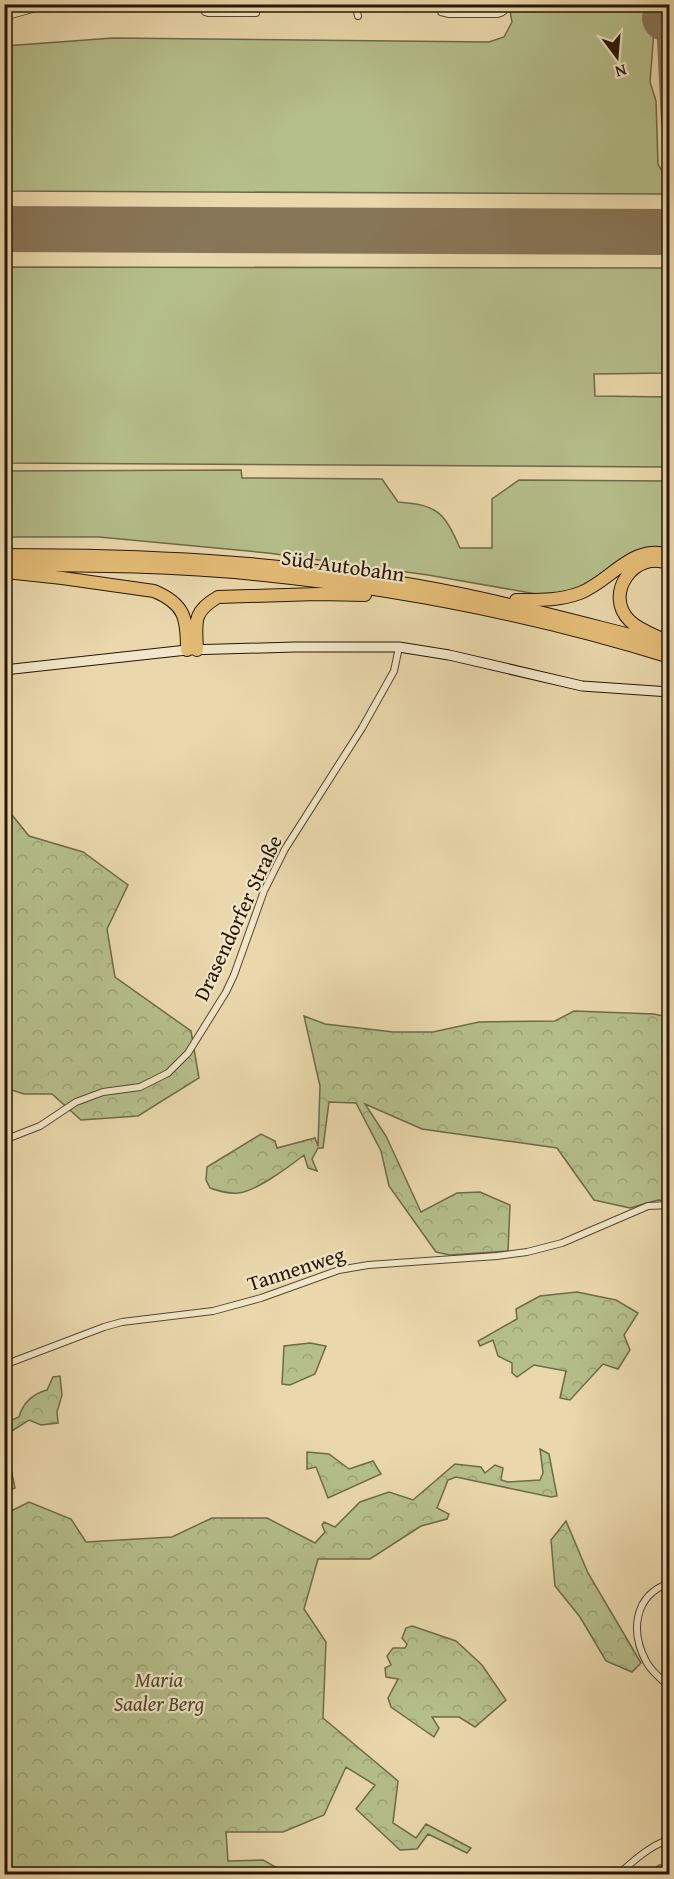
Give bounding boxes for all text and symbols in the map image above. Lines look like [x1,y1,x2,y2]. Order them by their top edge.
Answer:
north arrow [587,27,647,87]
text: N [612,58,630,85]
street label: Süd Autobahn [279,542,407,590]
street label: Drasendorfer Straße [186,830,290,1006]
street label: Tannenweg [243,1238,349,1299]
park label: Maria Saaler Berg [114,1664,205,1719]

